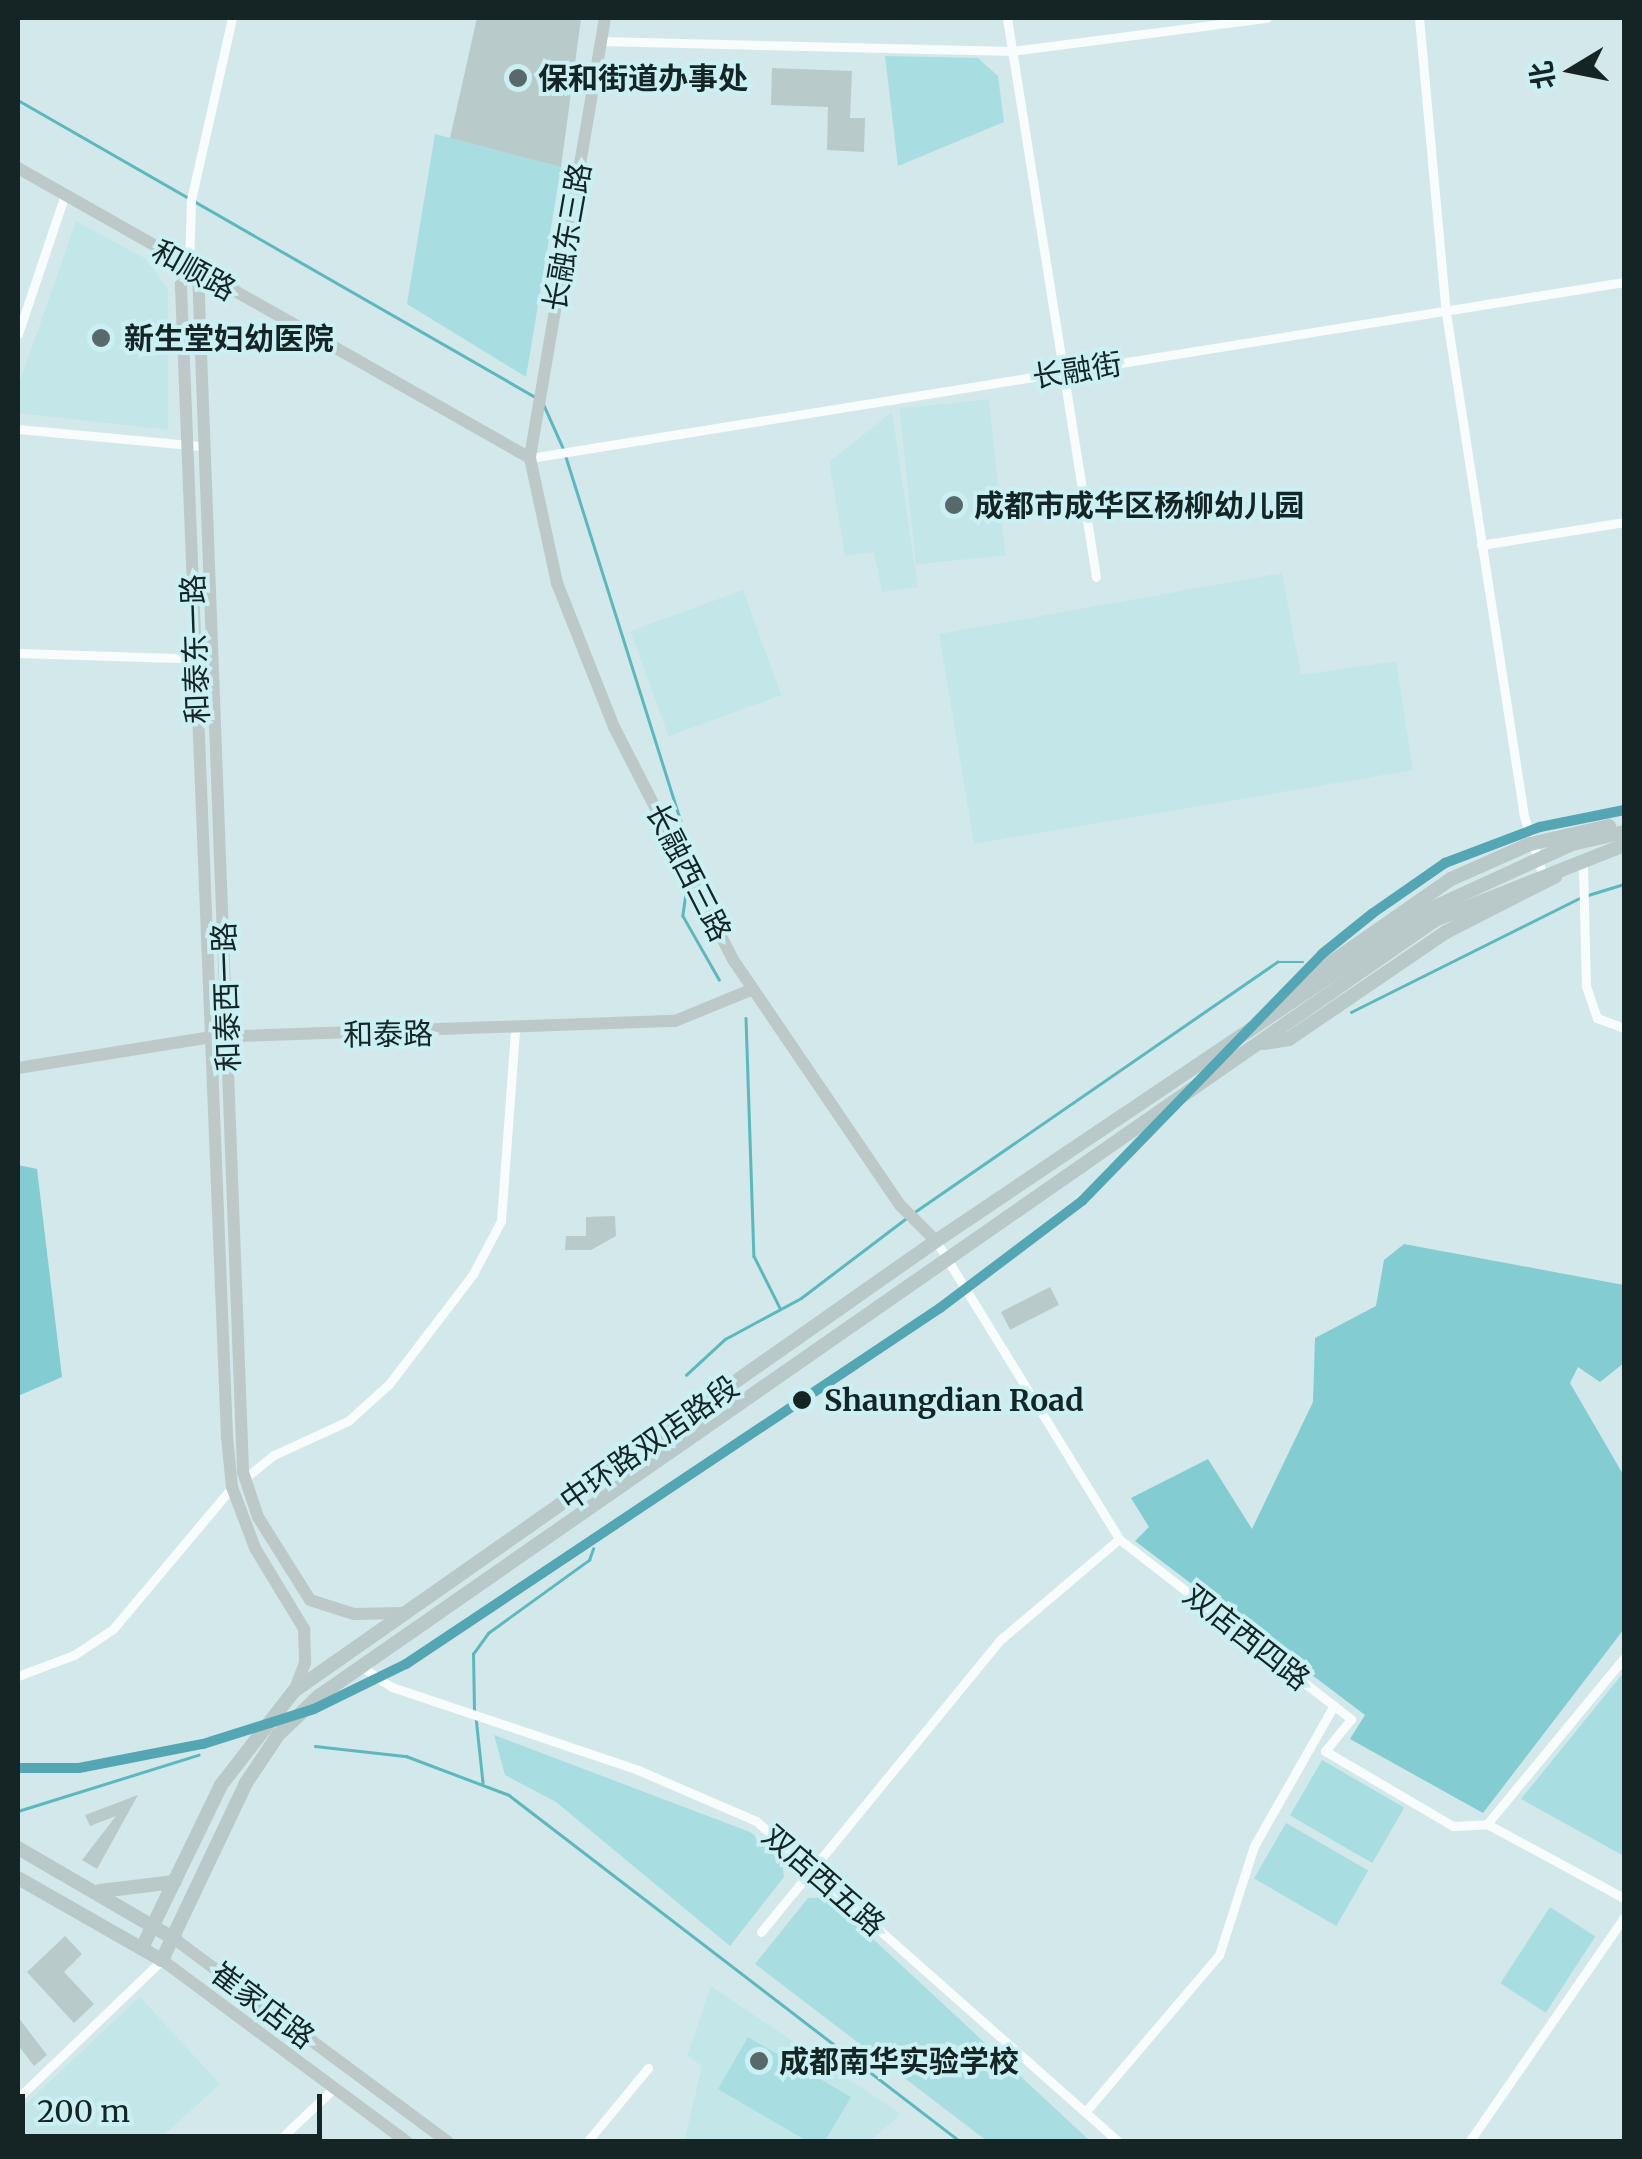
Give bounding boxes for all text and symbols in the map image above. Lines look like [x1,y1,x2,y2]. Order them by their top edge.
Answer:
north arrow [1522,20,1622,120]
text: 北 [1522,58,1563,92]
place label: 保和街道办事处 [538,60,748,96]
marker: 保和街道办事处 [507,67,529,89]
street label: 长融东三路 [536,160,598,314]
street label: 和顺路 [146,232,242,308]
place label: 新生堂妇幼医院 [124,320,334,356]
marker: 新生堂妇幼医院 [88,325,114,351]
street label: 长融街 [1030,345,1124,395]
place label: 成都市成华区杨柳幼儿园 [974,487,1304,523]
marker: 成都市成华区杨柳幼儿园 [943,494,965,516]
street label: 和泰东一路 [174,573,216,725]
street label: 长融西三路 [639,797,739,947]
street label: 和泰西一路 [205,921,247,1073]
street label: 和泰路 [343,1015,433,1053]
street label: 中环路双店路段 [553,1368,745,1518]
place label: Shaungdian Road [824,1382,1084,1418]
marker: Shaungdian Road [789,1387,815,1413]
street label: 双店西四路 [1177,1577,1317,1697]
street label: 双店西五路 [756,1817,892,1943]
street label: 崔家店路 [204,1955,322,2055]
place label: 成都南华实验学校 [779,2043,1019,2079]
marker: 成都南华实验学校 [748,2050,770,2072]
scale bar [25,2074,328,2136]
text: 200 m [37,2092,130,2130]

